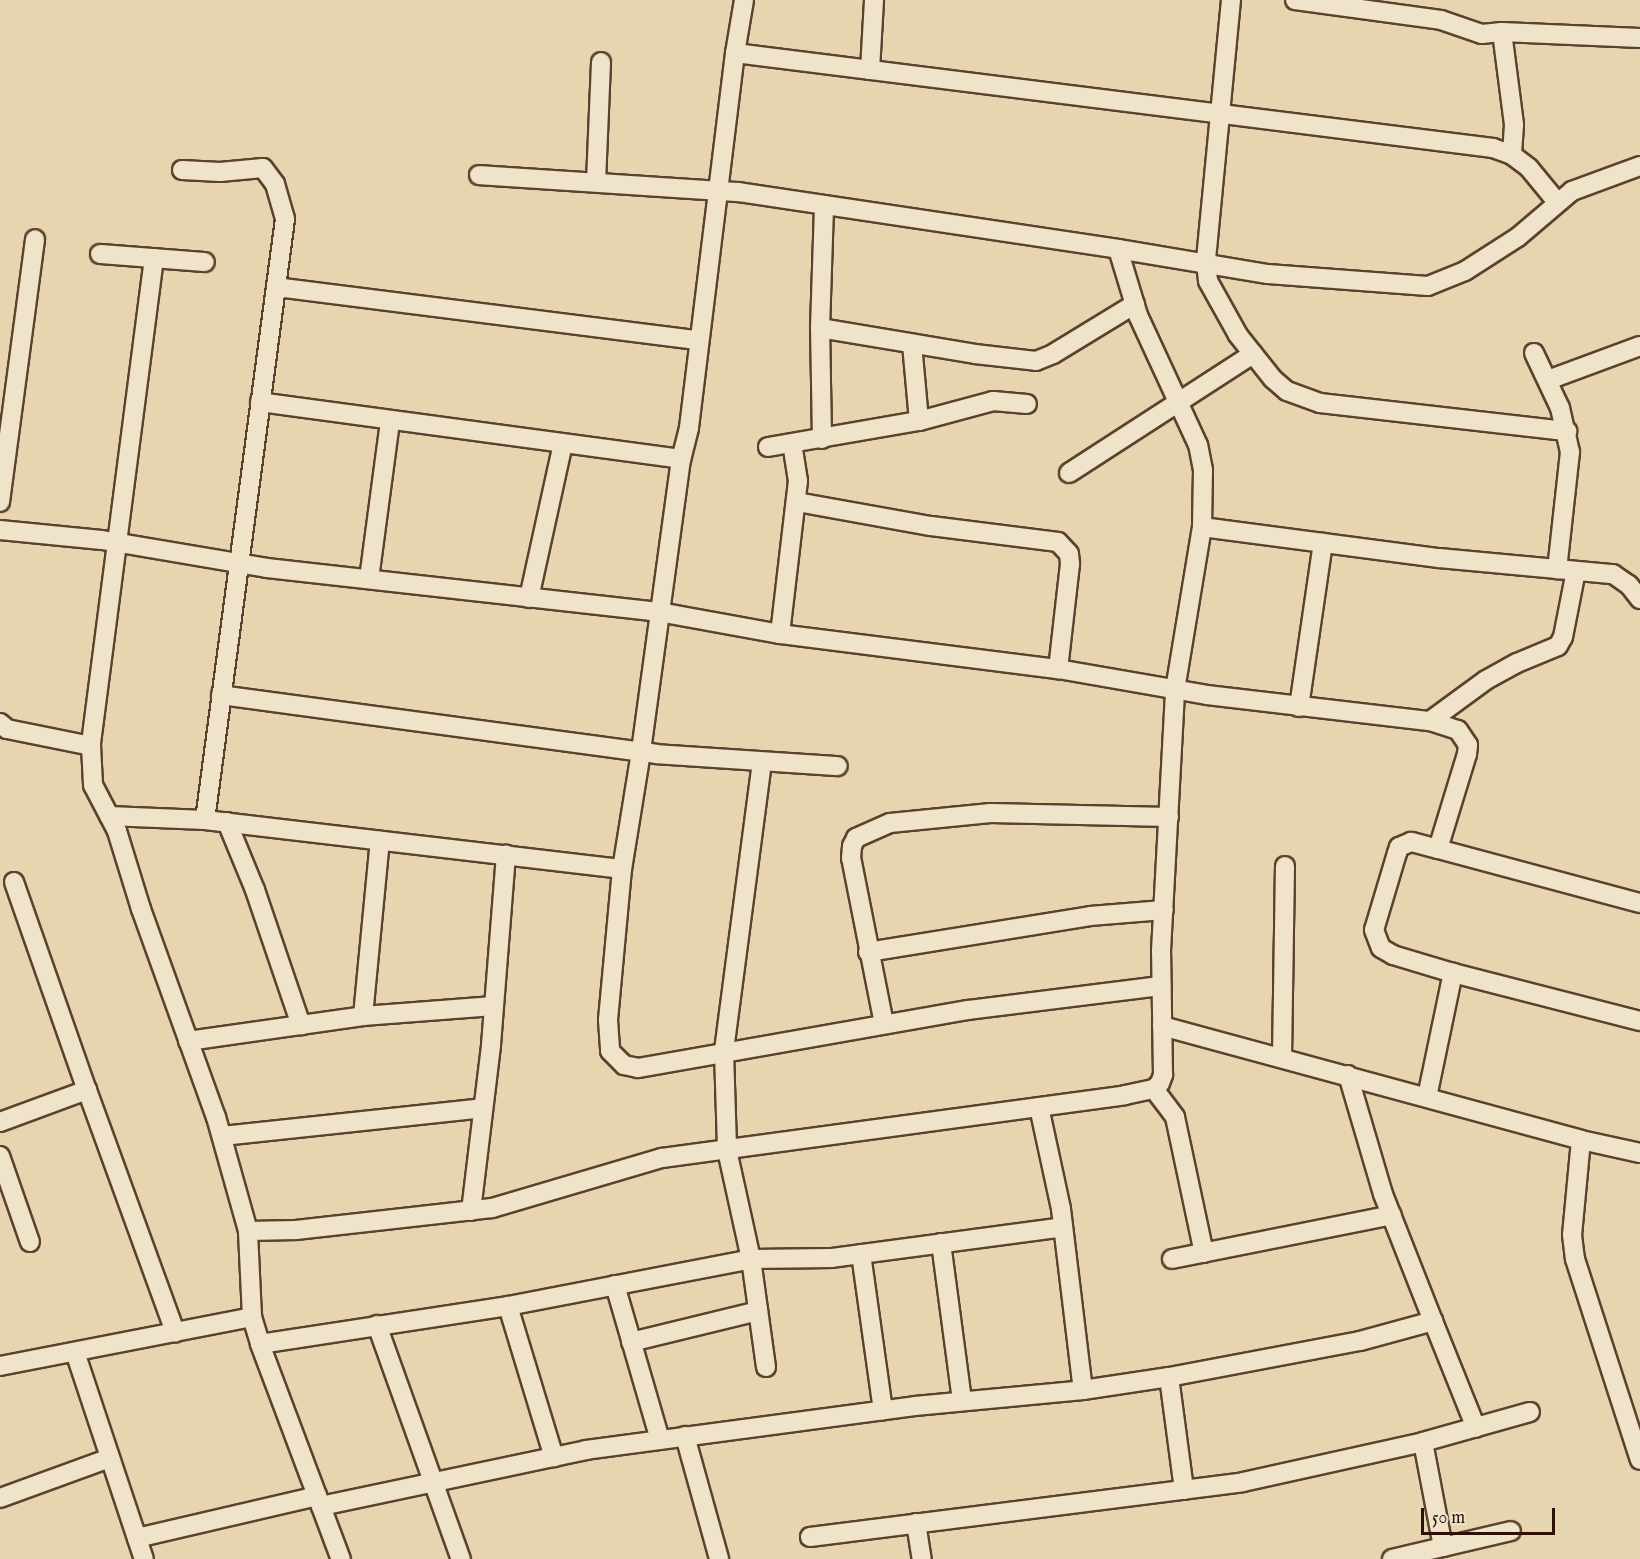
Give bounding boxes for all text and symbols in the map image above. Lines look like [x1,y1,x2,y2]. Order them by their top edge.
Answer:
scale bar [1424,1496,1558,1534]
text: 50 m [1432,1507,1465,1530]

